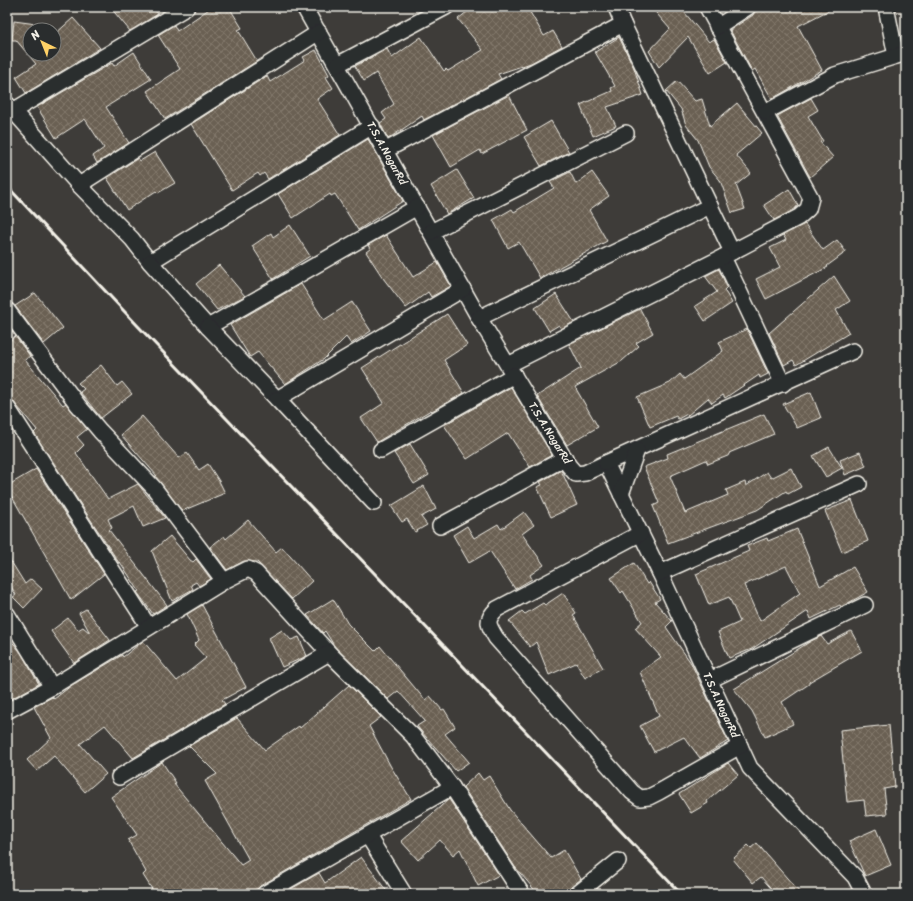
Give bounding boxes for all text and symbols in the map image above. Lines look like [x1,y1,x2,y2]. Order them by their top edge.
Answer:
north arrow [22,22,62,62]
text: N [26,25,45,45]
street label: T.S.A.NagarRd [362,118,413,189]
street label: T.S.A.NagarRd [523,398,577,469]
street label: T.S.A.NagarRd [698,669,745,742]

